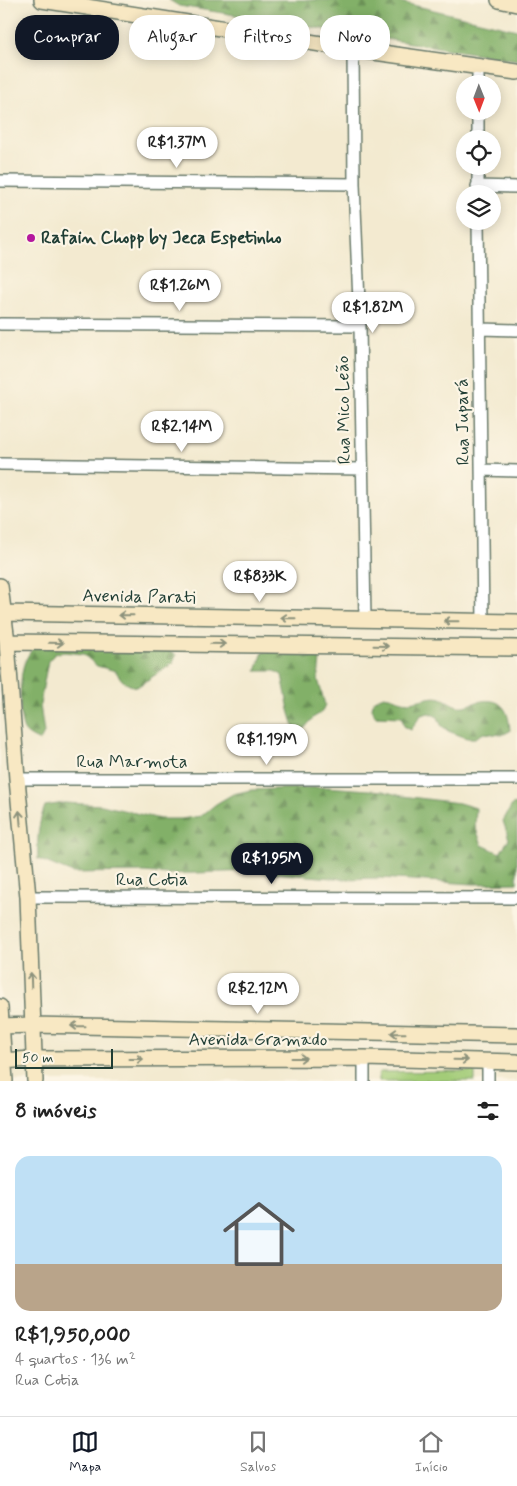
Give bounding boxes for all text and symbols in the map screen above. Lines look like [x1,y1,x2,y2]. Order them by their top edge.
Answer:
chip: Comprar [15,15,119,60]
chip: Alugar [129,15,215,60]
chip: Filtros [225,15,310,60]
chip: Novo [320,15,390,60]
north arrow [456,75,501,120]
map controls [456,75,501,230]
pin: R$1.37M [131,126,223,169]
button: locate [456,130,501,175]
text: R$1.37M [148,132,206,153]
button: layers [456,185,501,230]
place label: Rafain Chopp by Jeca Espetinho [41,226,282,250]
marker: Rafain Chopp by Jeca Espetinho [25,232,37,244]
pin: R$1.26M [134,270,226,312]
text: R$1.26M [150,275,210,296]
pin: R$1.82M [327,292,419,334]
text: R$1.82M [343,297,403,318]
street label: Rua Mico Leão [331,355,357,465]
street label: Rua Jupará [450,378,476,466]
pin: R$2.14M [136,410,228,453]
text: R$2.14M [152,416,212,437]
pin: R$833K [219,560,301,603]
text: R$833K [234,566,286,587]
street label: Avenida Parati [82,584,196,610]
one-way arrow [118,611,134,620]
one-way arrow [281,614,297,623]
one-way arrow [443,616,460,626]
one-way arrow [48,638,64,647]
one-way arrow [210,640,226,649]
one-way arrow [373,642,389,651]
pin: R$1.19M [221,724,313,766]
text: R$1.19M [237,729,297,750]
street label: Rua Marmota [76,750,188,774]
one-way arrow [16,810,25,826]
pin: R$1.95M [226,842,318,885]
text: R$1.95M [242,848,302,869]
street label: Rua Cotia [116,868,188,892]
one-way arrow [26,972,36,988]
pin: R$2.12M [212,972,304,1015]
text: R$2.12M [228,978,288,999]
one-way arrow [71,1021,87,1031]
street label: Avenida Gramado [188,1028,328,1052]
one-way arrow [391,1028,407,1038]
scale bar [15,1046,112,1069]
text: 50 m [22,1049,53,1067]
one-way arrow [290,1053,306,1063]
one-way arrow [128,1054,144,1064]
one-way arrow [452,1055,469,1065]
text: 8 imóveis [15,1097,96,1125]
icon: filters [474,1097,502,1125]
icon: home [214,1189,304,1279]
text: R$1,950,000 [15,1321,130,1349]
text: 4 quartos · 136 m² [15,1349,136,1370]
text: Rua Cotia [15,1370,79,1391]
tab: Mapa [69,1428,101,1476]
tab: Salvos [240,1428,276,1476]
tab: Início [415,1428,448,1476]

